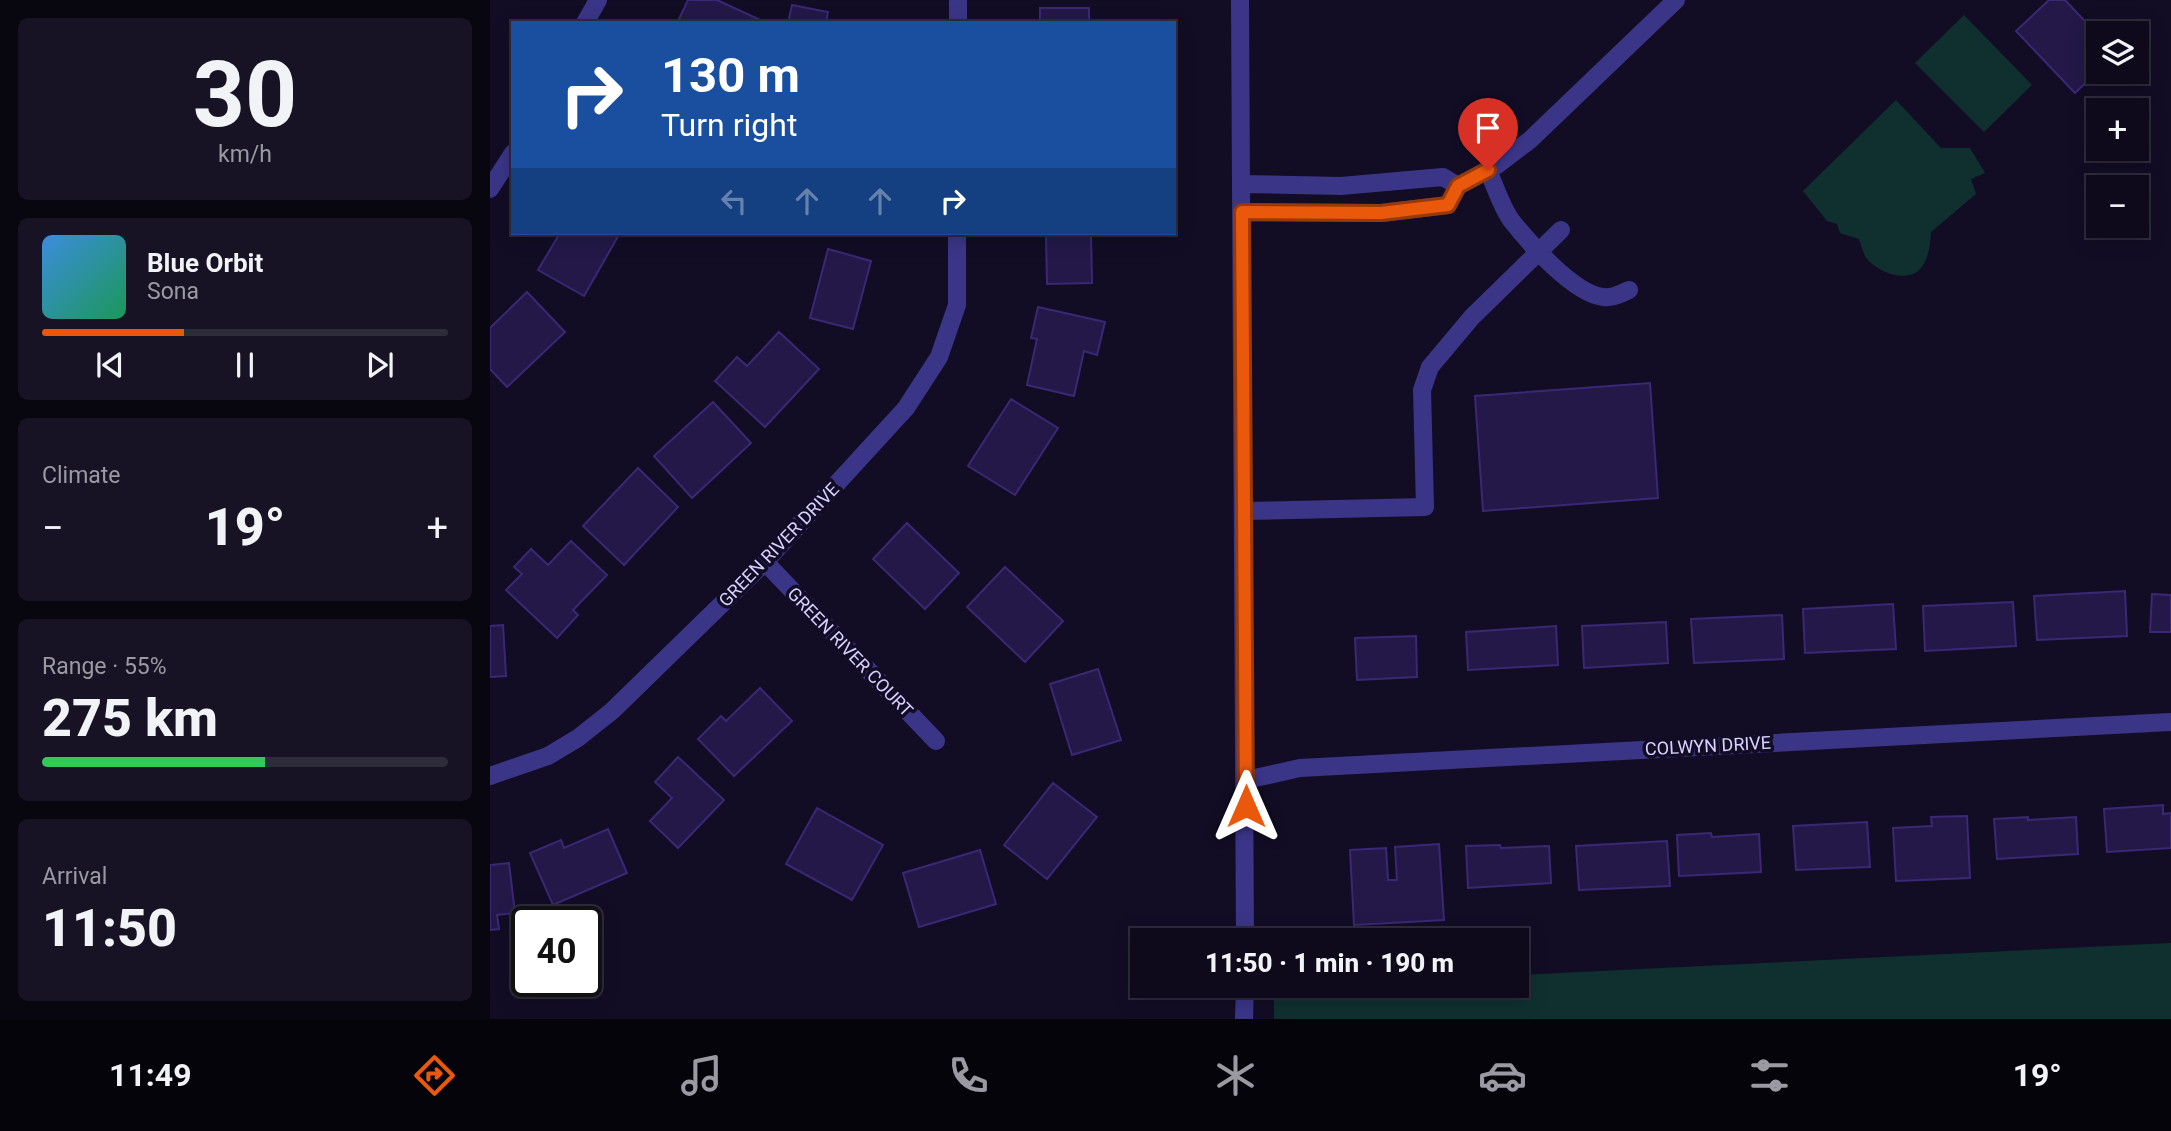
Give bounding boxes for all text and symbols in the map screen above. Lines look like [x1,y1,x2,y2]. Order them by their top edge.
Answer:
map controls [2086,21,2149,238]
button: layers [2086,21,2149,84]
text: 30 [193,42,297,148]
text: 130 m [661,47,800,104]
icon: right [546,49,637,140]
pin [1458,98,1518,170]
button: + [2086,98,2149,161]
text: Turn right [661,106,797,144]
icon: arrive [1469,109,1507,147]
text: km/h [218,141,272,168]
button: − [2086,175,2149,238]
icon: left [715,182,753,220]
icon: ahead [788,182,826,220]
icon: ahead [861,182,899,220]
icon: right [934,182,972,220]
text: Blue Orbit [147,248,263,278]
text: Sona [147,278,199,305]
icon: previous [91,346,129,384]
icon: pause [226,346,264,384]
icon: next [361,346,399,384]
text: Climate [42,462,121,489]
street label: GREEN RIVER DRIVE [714,478,843,611]
text: 19° [205,497,285,558]
text: − [42,506,64,550]
text: + [426,506,448,550]
street label: GREEN RIVER COURT [783,583,918,721]
text: Range · 55% [42,653,167,680]
text: 275 km [42,688,218,749]
street label: COLWYN DRIVE [1644,732,1771,759]
position arrow [1209,769,1283,843]
text: Arrival [42,863,107,890]
text: 11:50 [42,898,177,959]
speed limit sign: 40 [511,906,602,997]
text: 11:50 · 1 min · 190 m [1205,948,1454,978]
icon: directions [410,1051,459,1100]
icon: music [677,1051,726,1100]
icon: phone [944,1051,993,1100]
icon: climate [1211,1051,1260,1100]
icon: car [1478,1051,1527,1100]
icon: filters [1745,1051,1794,1100]
text: 11:49 [109,1056,192,1094]
text: 19° [2013,1056,2062,1094]

